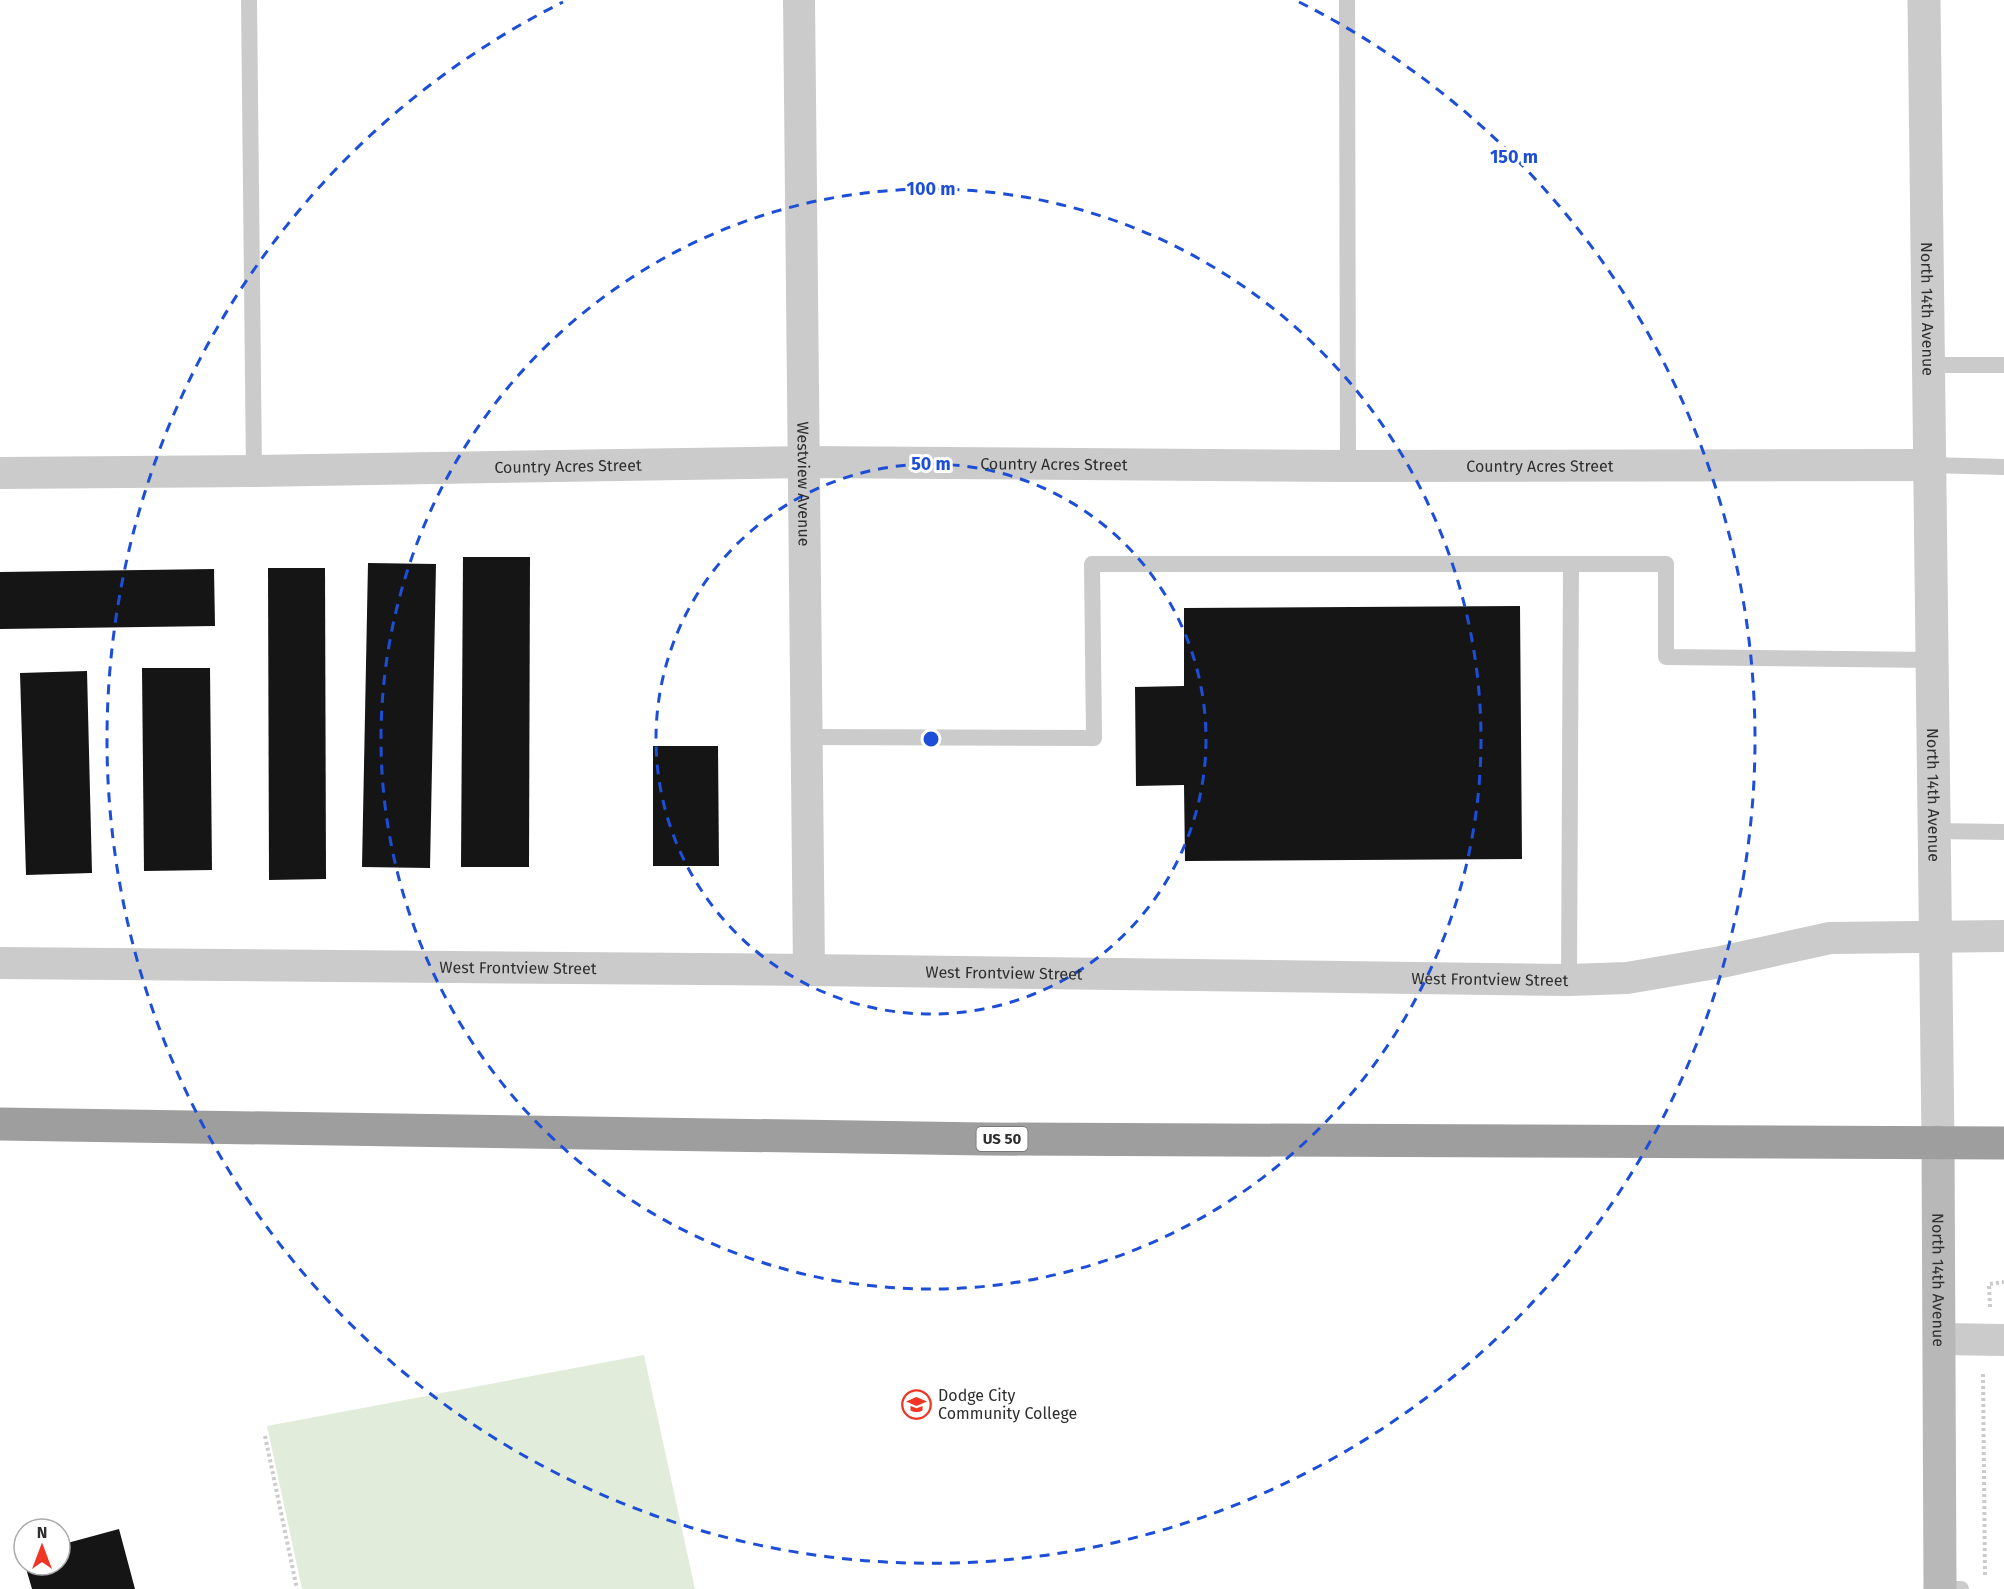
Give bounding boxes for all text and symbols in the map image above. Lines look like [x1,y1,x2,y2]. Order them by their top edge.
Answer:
text: 150 m [1490,146,1538,168]
text: 100 m [907,178,955,200]
street label: North 14th Avenue [1917,242,1938,376]
street label: Westview Avenue [794,421,814,547]
text: 50 m [911,453,951,475]
street label: Country Acres Street [980,454,1128,474]
street label: Country Acres Street [494,455,642,477]
street label: Country Acres Street [1466,456,1614,475]
street label: North 14th Avenue [1923,728,1944,862]
centre of rings [921,729,941,749]
street label: West Frontview Street [439,957,597,978]
street label: West Frontview Street [925,962,1083,983]
street label: West Frontview Street [1411,968,1569,989]
road number: US 50 [976,1127,1028,1151]
street label: North 14th Avenue [1929,1213,1948,1347]
place label: Dodge City Community College [938,1386,1077,1423]
school or university icon: Dodge City Community College [901,1388,933,1420]
north arrow [12,1517,72,1577]
text: N [37,1523,47,1542]

